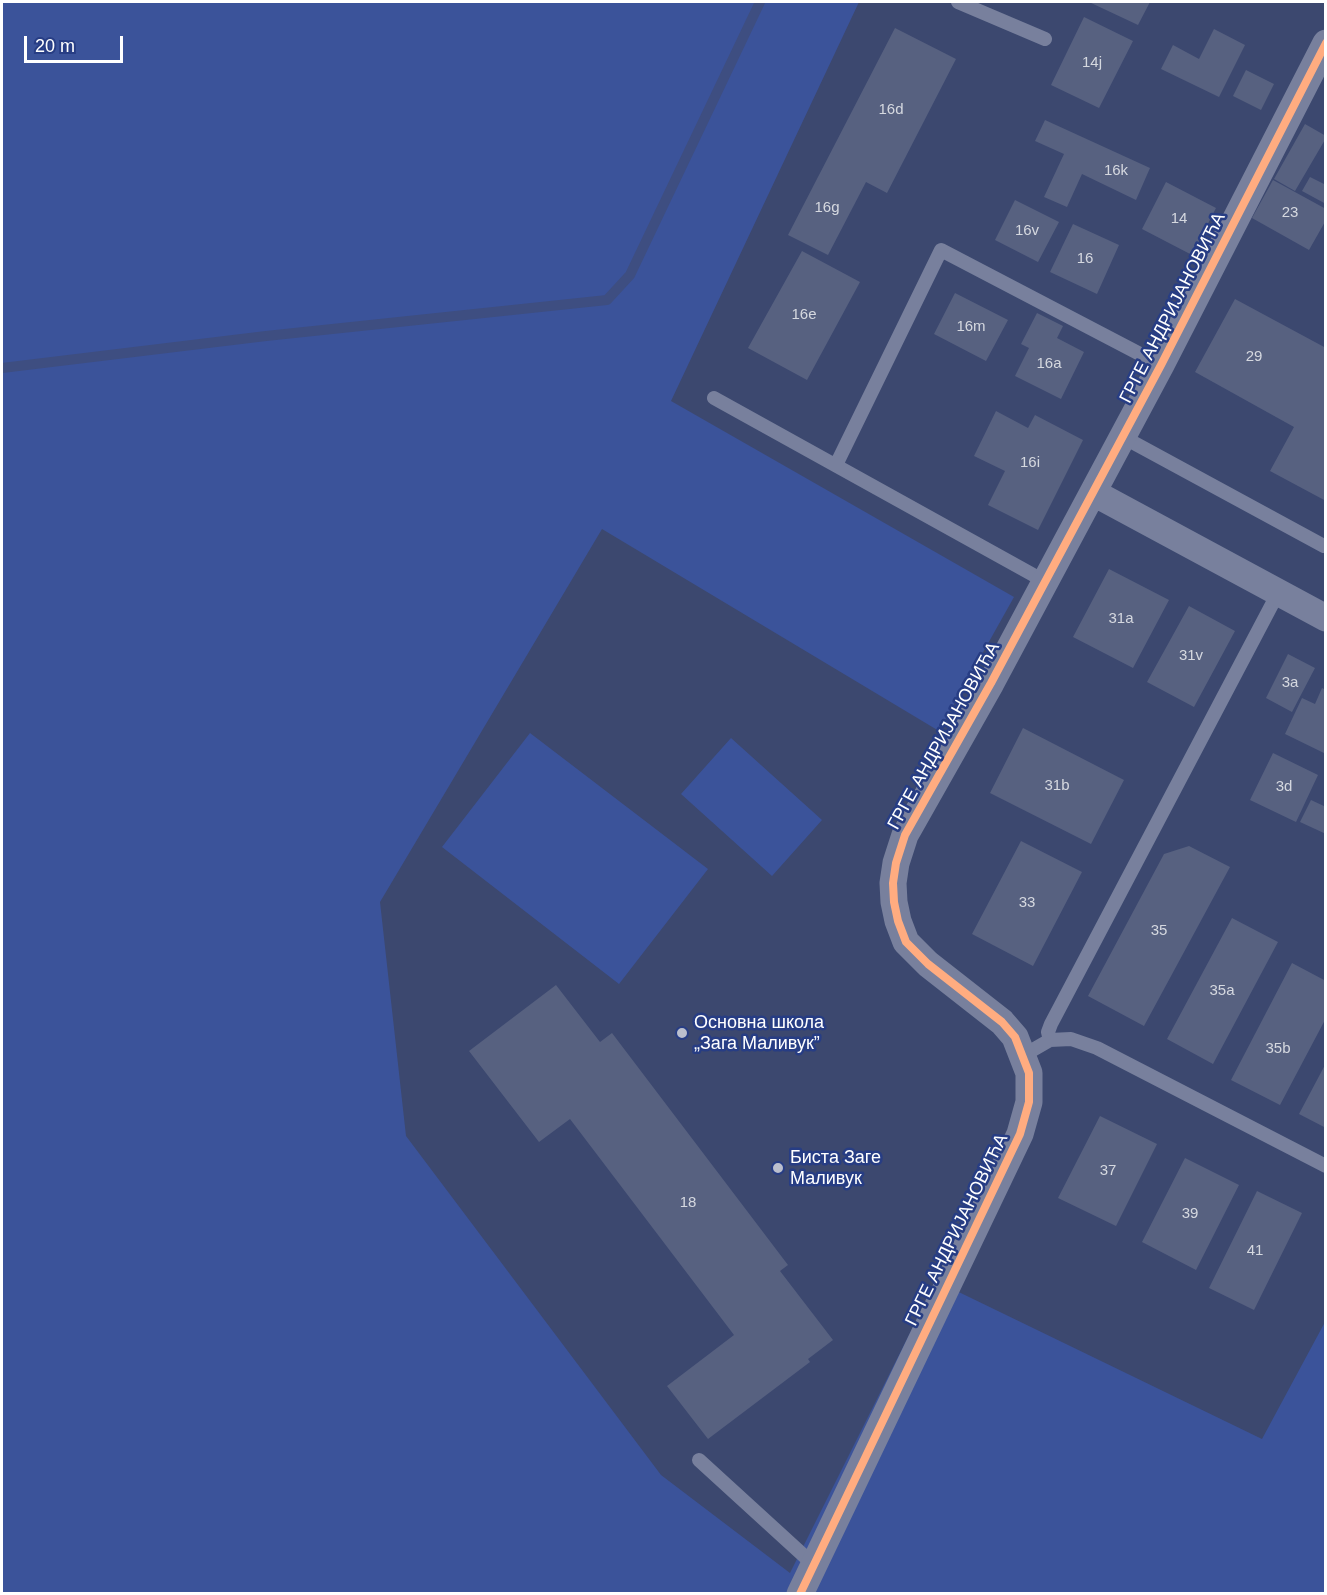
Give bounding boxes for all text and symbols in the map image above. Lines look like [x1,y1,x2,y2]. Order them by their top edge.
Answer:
scale bar [27,24,126,62]
text: 20 m [35,36,75,56]
house number: 14j [1082,54,1102,72]
house number: 16d [878,101,904,119]
house number: 16k [1104,162,1128,180]
house number: 16g [814,199,840,217]
house number: 23 [1282,204,1298,222]
street label: ГРГЕ АНДРИЈАНОВИЋА [1115,209,1231,407]
house number: 14 [1171,210,1187,228]
house number: 16v [1015,222,1039,240]
house number: 16 [1077,250,1093,268]
house number: 16e [791,306,817,324]
house number: 16m [956,318,986,336]
house number: 29 [1246,348,1262,366]
house number: 16a [1036,355,1062,373]
house number: 16i [1020,454,1040,472]
house number: 31a [1108,610,1134,628]
street label: ГРГЕ АНДРИЈАНОВИЋА [883,639,1005,833]
house number: 31v [1179,647,1203,665]
house number: 3a [1282,674,1298,692]
house number: 31b [1044,777,1070,795]
house number: 3d [1276,778,1292,796]
house number: 33 [1019,894,1035,912]
house number: 35 [1151,922,1167,940]
house number: 35a [1209,982,1235,1000]
place label: Основна школа „Зага Маливук” [694,1012,824,1054]
marker: Основна школа „Зага Маливук” [675,1026,689,1040]
house number: 35b [1265,1040,1291,1058]
street label: ГРГЕ АНДРИЈАНОВИЋА [901,1130,1013,1330]
place label: Биста Заге Маливук [790,1147,881,1190]
marker: Биста Заге Маливук [771,1161,785,1175]
house number: 37 [1100,1162,1116,1180]
house number: 18 [680,1194,696,1212]
house number: 39 [1182,1205,1198,1223]
house number: 41 [1247,1242,1263,1260]

